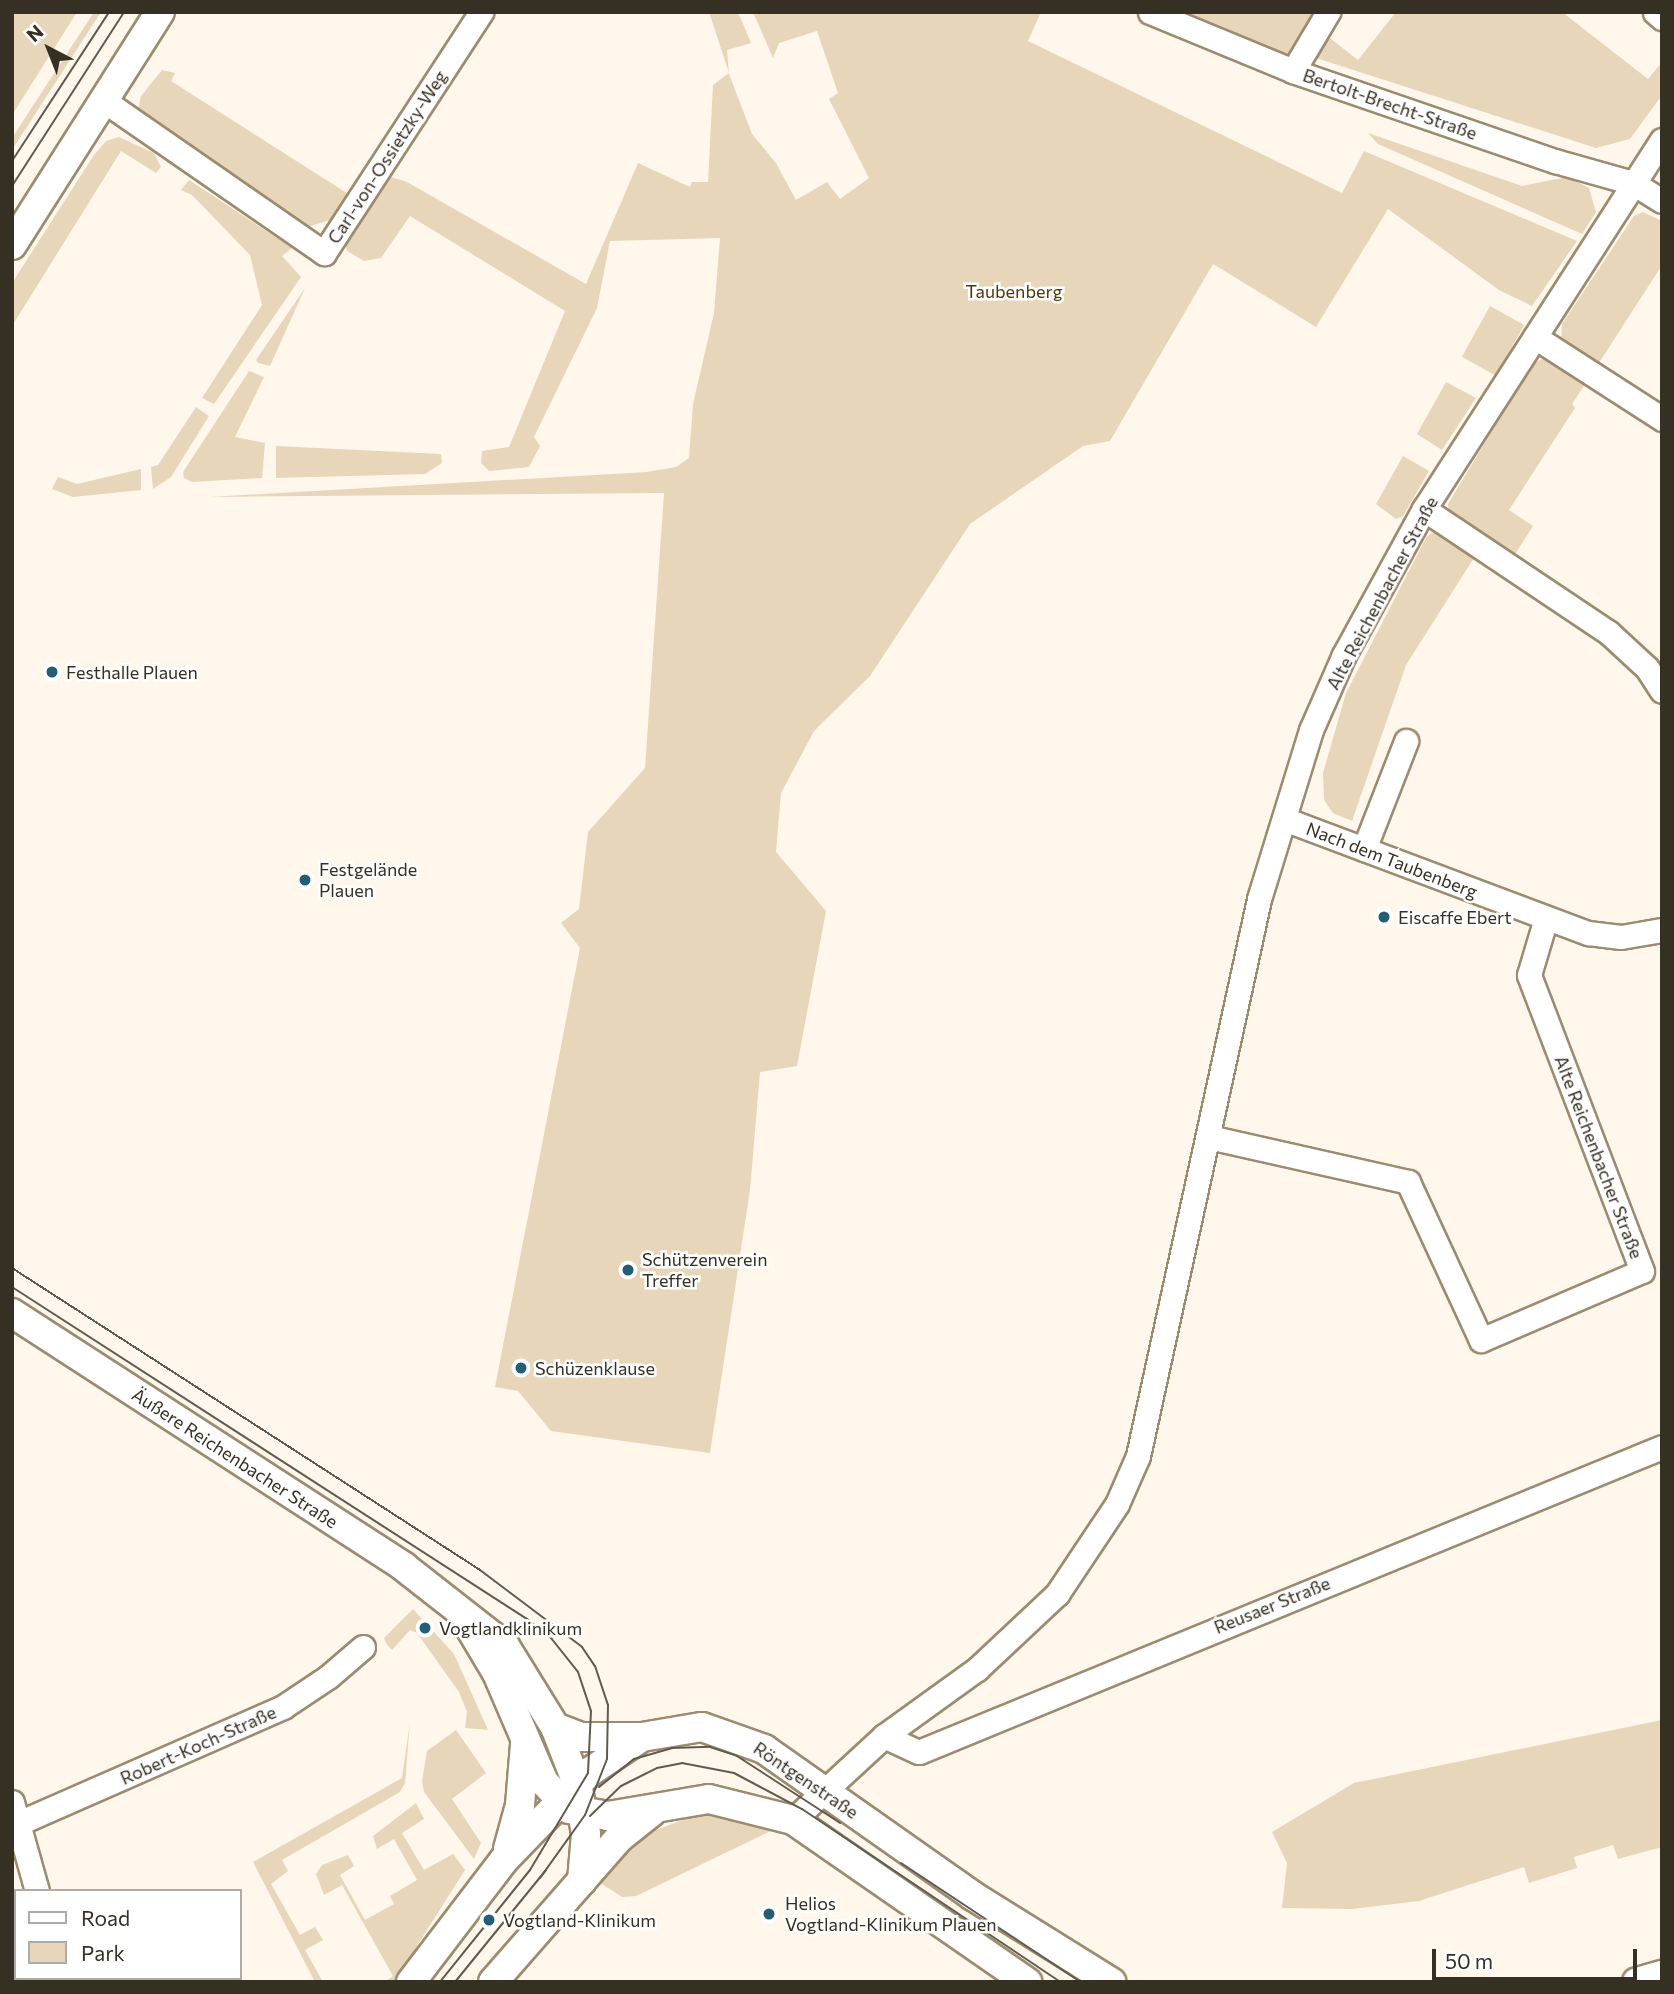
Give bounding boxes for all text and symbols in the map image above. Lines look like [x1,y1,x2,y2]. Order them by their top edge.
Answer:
north arrow [14,14,84,84]
text: N [22,20,48,46]
street label: Bertolt-Brecht-Straße [1300,64,1480,144]
street label: Carl-von-Ossietzky-Weg [323,66,451,248]
park label: Taubenberg [966,280,1062,302]
street label: Alte Reichenbacher Straße [1322,493,1442,693]
place label: Festhalle Plauen [66,661,198,683]
marker: Festhalle Plauen [44,664,60,680]
street label: Nach dem Taubenberg [1303,817,1481,903]
place label: Festgelände Plauen [319,859,417,902]
marker: Festgelände Plauen [297,872,313,888]
place label: Eiscaffe Ebert [1398,906,1512,928]
marker: Eiscaffe Ebert [1376,909,1392,925]
street label: Alte Reichenbacher Straße [1550,1052,1648,1262]
place label: Schützenverein Treffer [642,1249,767,1292]
marker: Schützenverein Treffer [620,1262,636,1278]
place label: Schüzenklause [535,1357,655,1379]
marker: Schüzenklause [513,1360,529,1376]
street label: Äußere Reichenbacher Straße [128,1383,342,1533]
street label: Reusaer Straße [1211,1572,1333,1638]
place label: Vogtlandklinikum [439,1617,582,1639]
marker: Vogtlandklinikum [417,1620,433,1636]
street label: Robert-Koch-Straße [117,1701,279,1789]
street label: Röntgenstraße [750,1737,862,1823]
legend [14,1889,242,1980]
place label: Helios Vogtland-Klinikum Plauen [785,1893,997,1936]
marker: Helios Vogtland-Klinikum Plauen [759,1904,779,1924]
text: Road [81,1905,130,1930]
place label: Vogtland-Klinikum [503,1909,656,1931]
marker: Vogtland-Klinikum [481,1912,497,1928]
scale bar [1436,1934,1641,1978]
text: Park [81,1940,125,1965]
text: 50 m [1445,1948,1493,1973]

